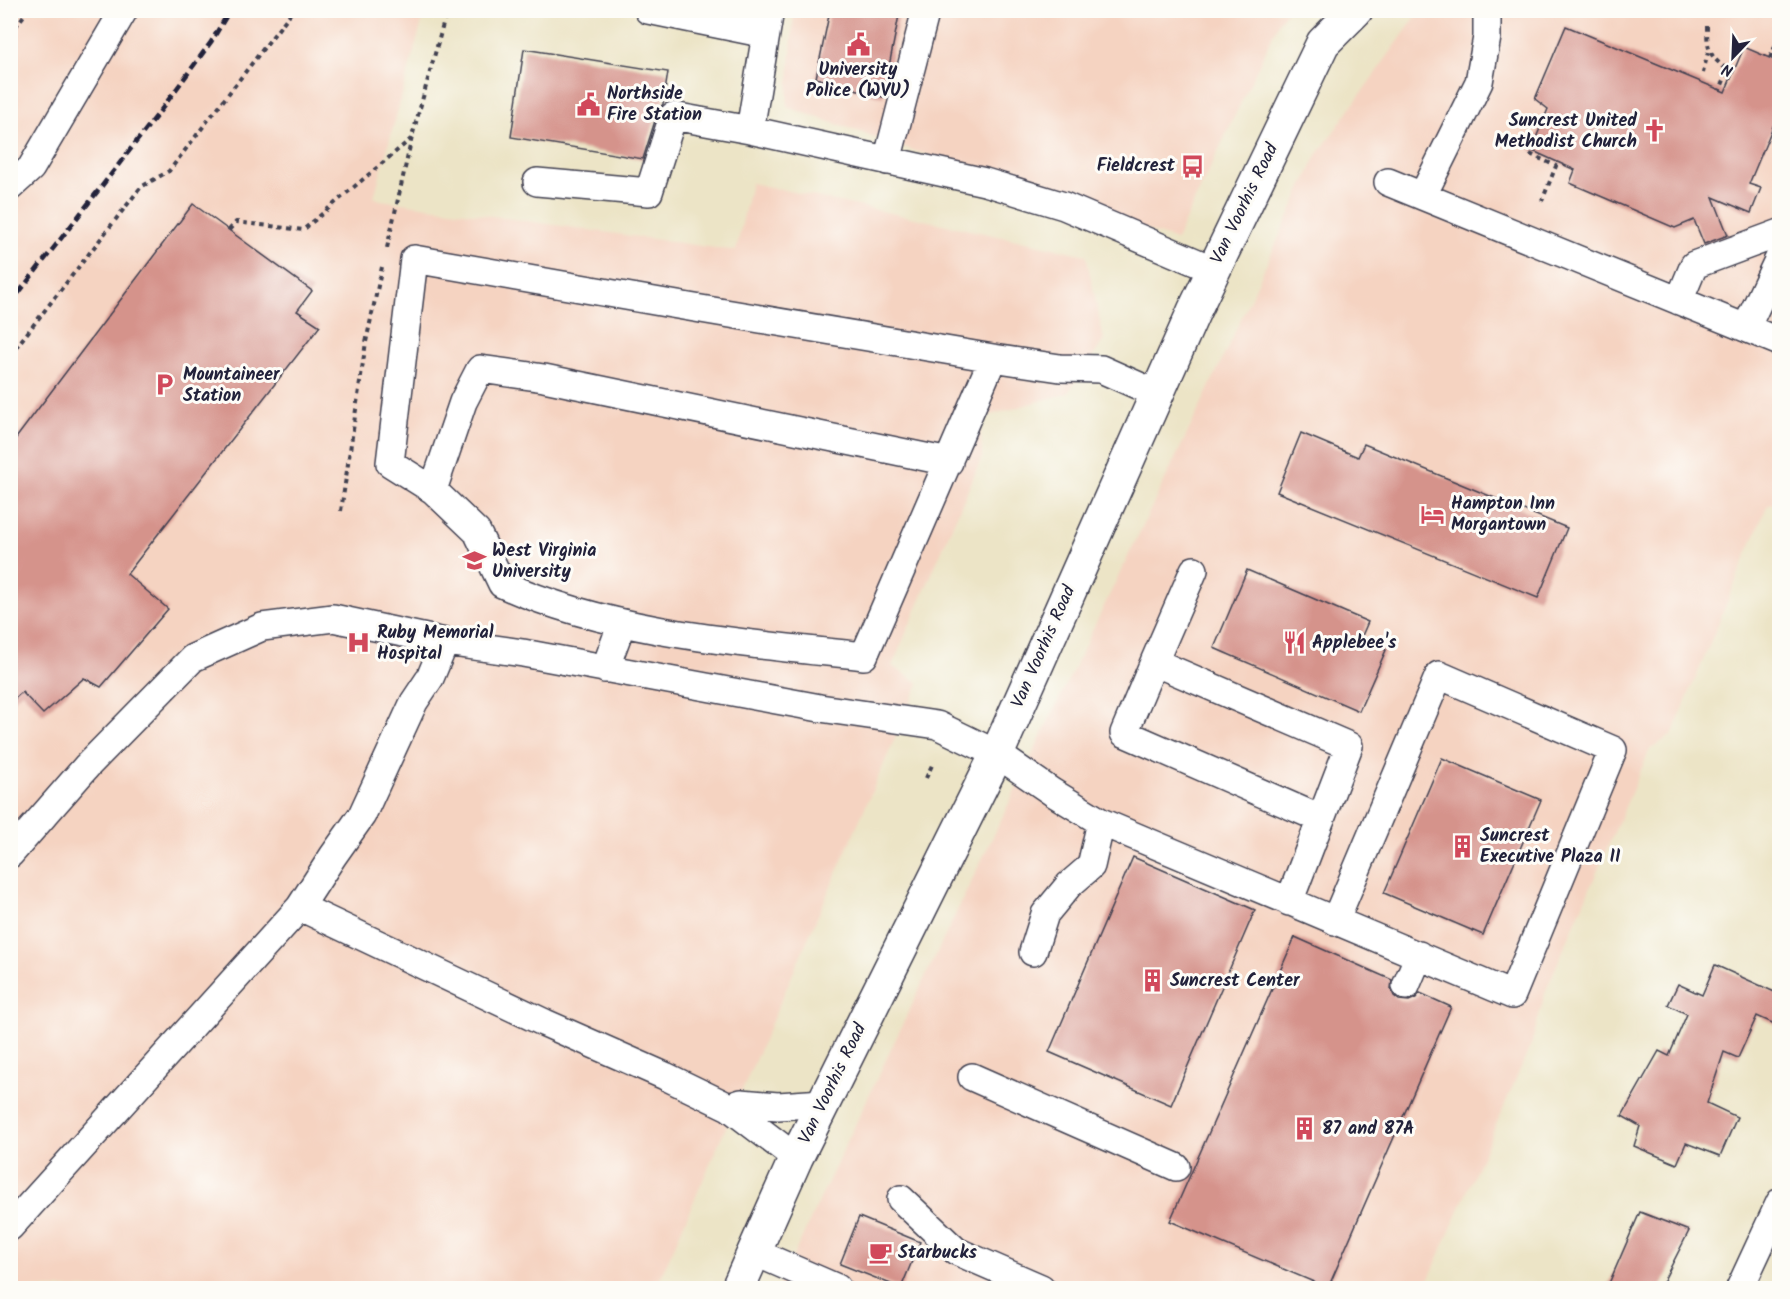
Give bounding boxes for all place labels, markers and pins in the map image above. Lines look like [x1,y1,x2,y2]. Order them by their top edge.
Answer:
public building icon: University Police (WVU) [845,31,871,57]
place label: University Police (WVU) [806,56,910,106]
place label: Northside Fire Station [607,80,702,130]
public building icon: Northside Fire Station [576,91,602,117]
place label: Suncrest United Methodist Church [1495,107,1637,157]
church icon: Suncrest United Methodist Church [1642,118,1668,144]
place label: Fieldcrest [1097,152,1176,181]
bus stop icon: Fieldcrest [1180,153,1206,179]
place label: Mountaineer Station [183,361,281,411]
parking icon: Mountaineer Station [152,372,178,398]
place label: Hampton Inn Morgantown [1451,490,1555,540]
hotel icon: Hampton Inn Morgantown [1420,501,1446,527]
place label: West Virginia University [492,537,596,587]
school or university icon: West Virginia University [461,548,487,574]
place label: Ruby Memorial Hospital [377,619,494,669]
place label: Applebee's [1312,629,1397,658]
hospital icon: Ruby Memorial Hospital [346,630,372,656]
restaurant icon: Applebee's [1281,630,1307,656]
place label: Suncrest Executive Plaza II [1480,822,1621,872]
building icon: Suncrest Executive Plaza II [1449,833,1475,859]
place label: Suncrest Center [1170,967,1301,996]
building icon: Suncrest Center [1139,968,1165,994]
place label: 87 and 87A [1322,1115,1414,1144]
building icon: 87 and 87A [1291,1116,1317,1142]
place label: Starbucks [898,1239,977,1268]
cafe icon: Starbucks [867,1240,893,1266]

